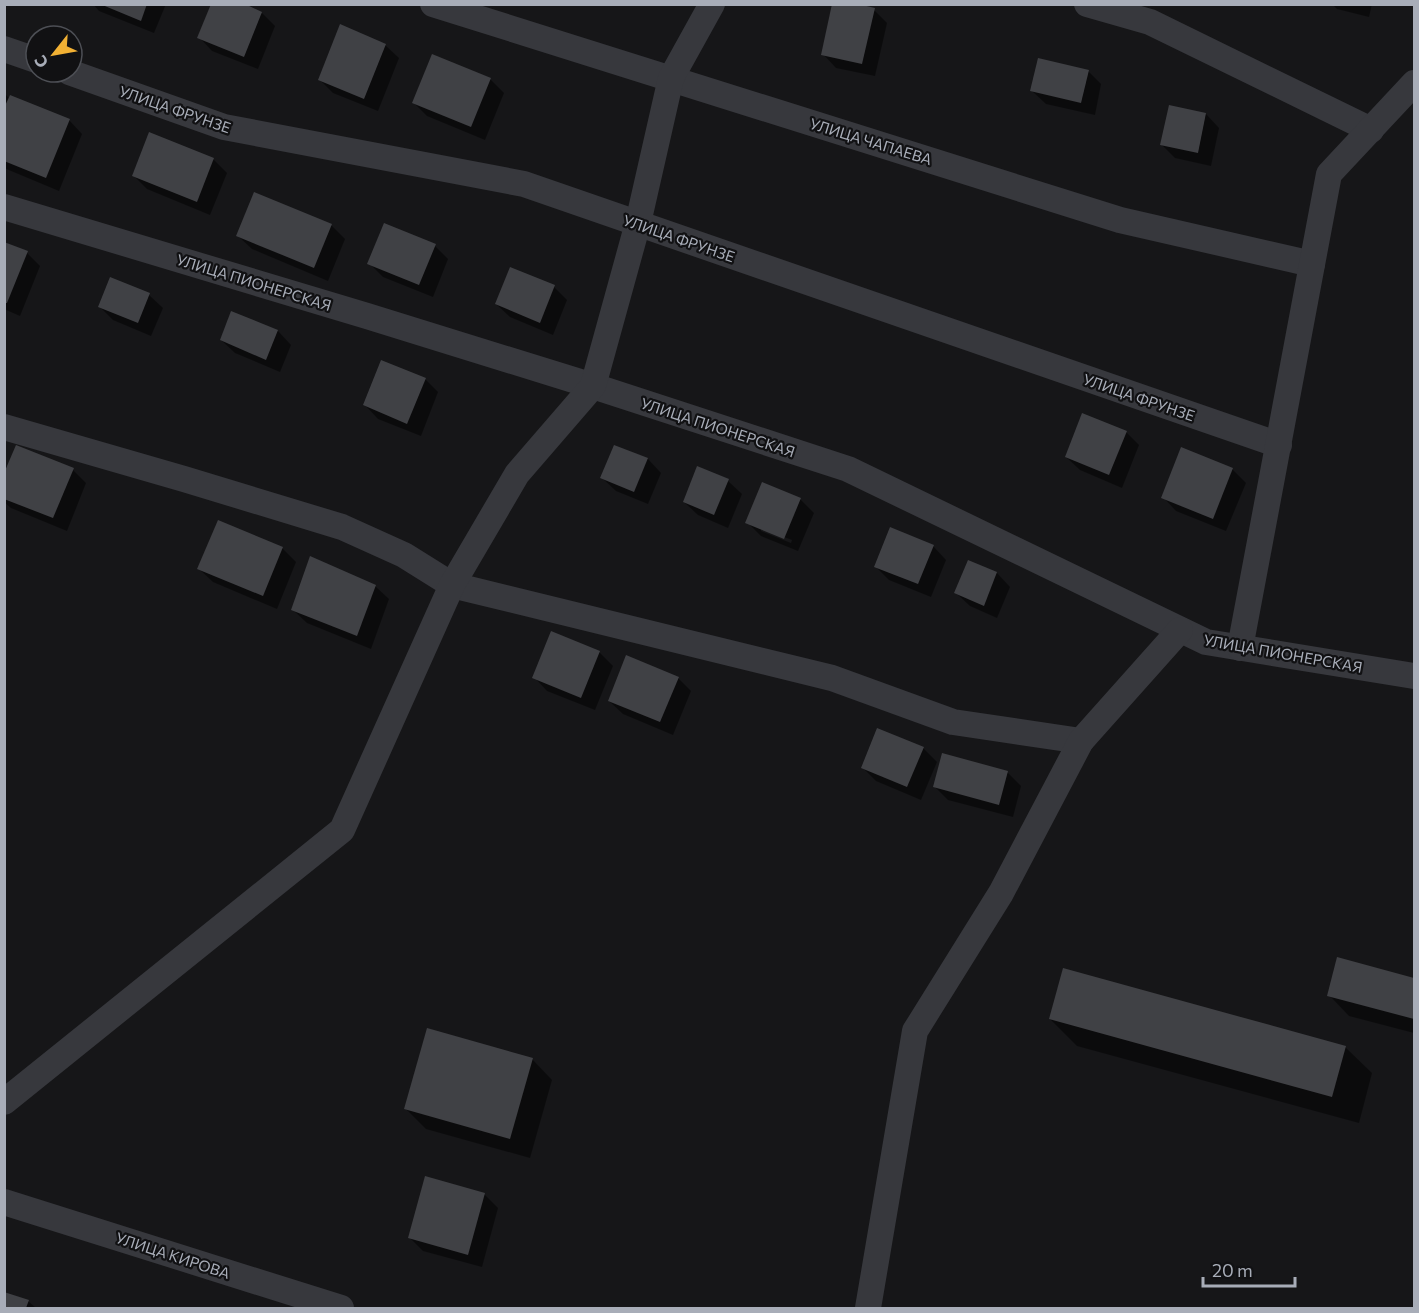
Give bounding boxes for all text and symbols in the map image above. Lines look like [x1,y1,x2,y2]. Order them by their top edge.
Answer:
north arrow [24,24,84,84]
text: С [30,52,52,72]
street label: УЛИЦА ФРУНЗЕ [117,81,233,137]
street label: УЛИЦА ЧАПАЕВА [808,114,934,168]
street label: УЛИЦА ФРУНЗЕ [621,210,737,266]
street label: УЛИЦА ПИОНЕРСКАЯ [174,250,334,314]
street label: УЛИЦА ФРУНЗЕ [1081,369,1197,425]
street label: УЛИЦА ПИОНЕРСКАЯ [639,394,797,460]
street label: УЛИЦА ПИОНЕРСКАЯ [1202,630,1364,676]
street label: УЛИЦА КИРОВА [114,1228,232,1282]
scale bar [1203,1250,1294,1288]
text: 20 m [1212,1259,1253,1281]

